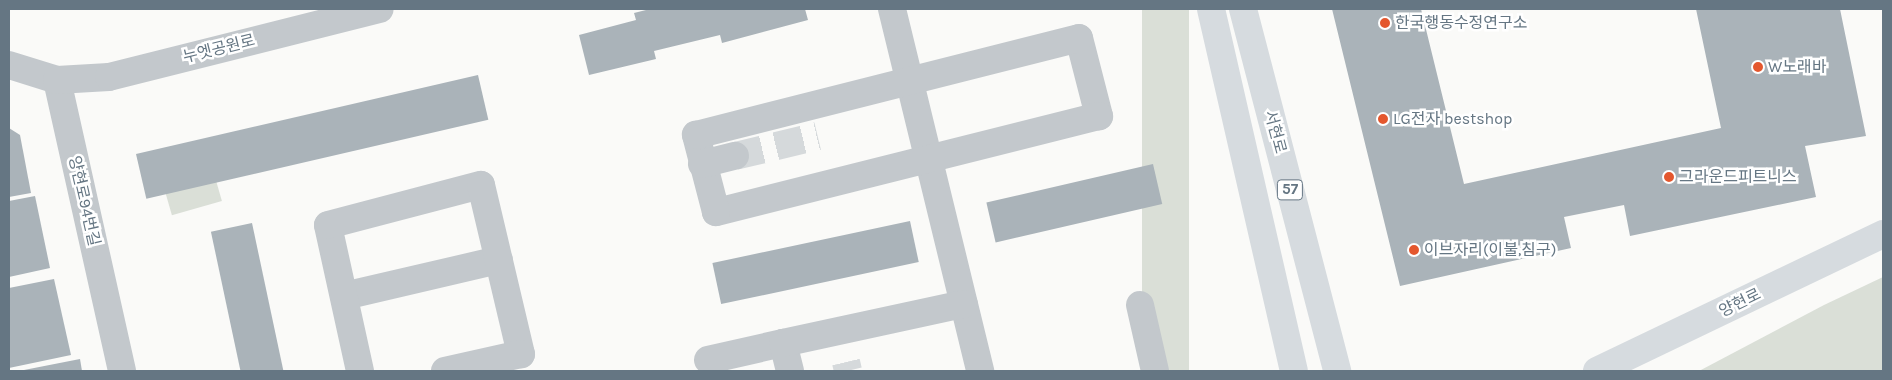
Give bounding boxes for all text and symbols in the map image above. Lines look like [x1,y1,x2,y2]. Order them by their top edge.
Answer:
place label: 한국행동수정연구소 [1395,13,1527,33]
marker: 한국행동수정연구소 [1379,17,1391,29]
street label: 누엣공원로 [181,31,257,67]
place label: W노래바 [1768,57,1826,77]
marker: W노래바 [1752,61,1764,73]
street label: 서현로 [1260,108,1290,156]
place label: LG전자 bestshop [1393,109,1512,129]
marker: LG전자 bestshop [1377,113,1389,125]
street label: 양현로94번길 [64,154,104,248]
place label: 그라운드피트니스 [1679,167,1797,187]
marker: 그라운드피트니스 [1663,171,1675,183]
road number: 57 [1276,178,1304,202]
place label: 이브자리(이불,침구) [1424,240,1556,260]
marker: 이브자리(이불,침구) [1408,244,1420,256]
street label: 양현로 [1716,285,1764,321]

